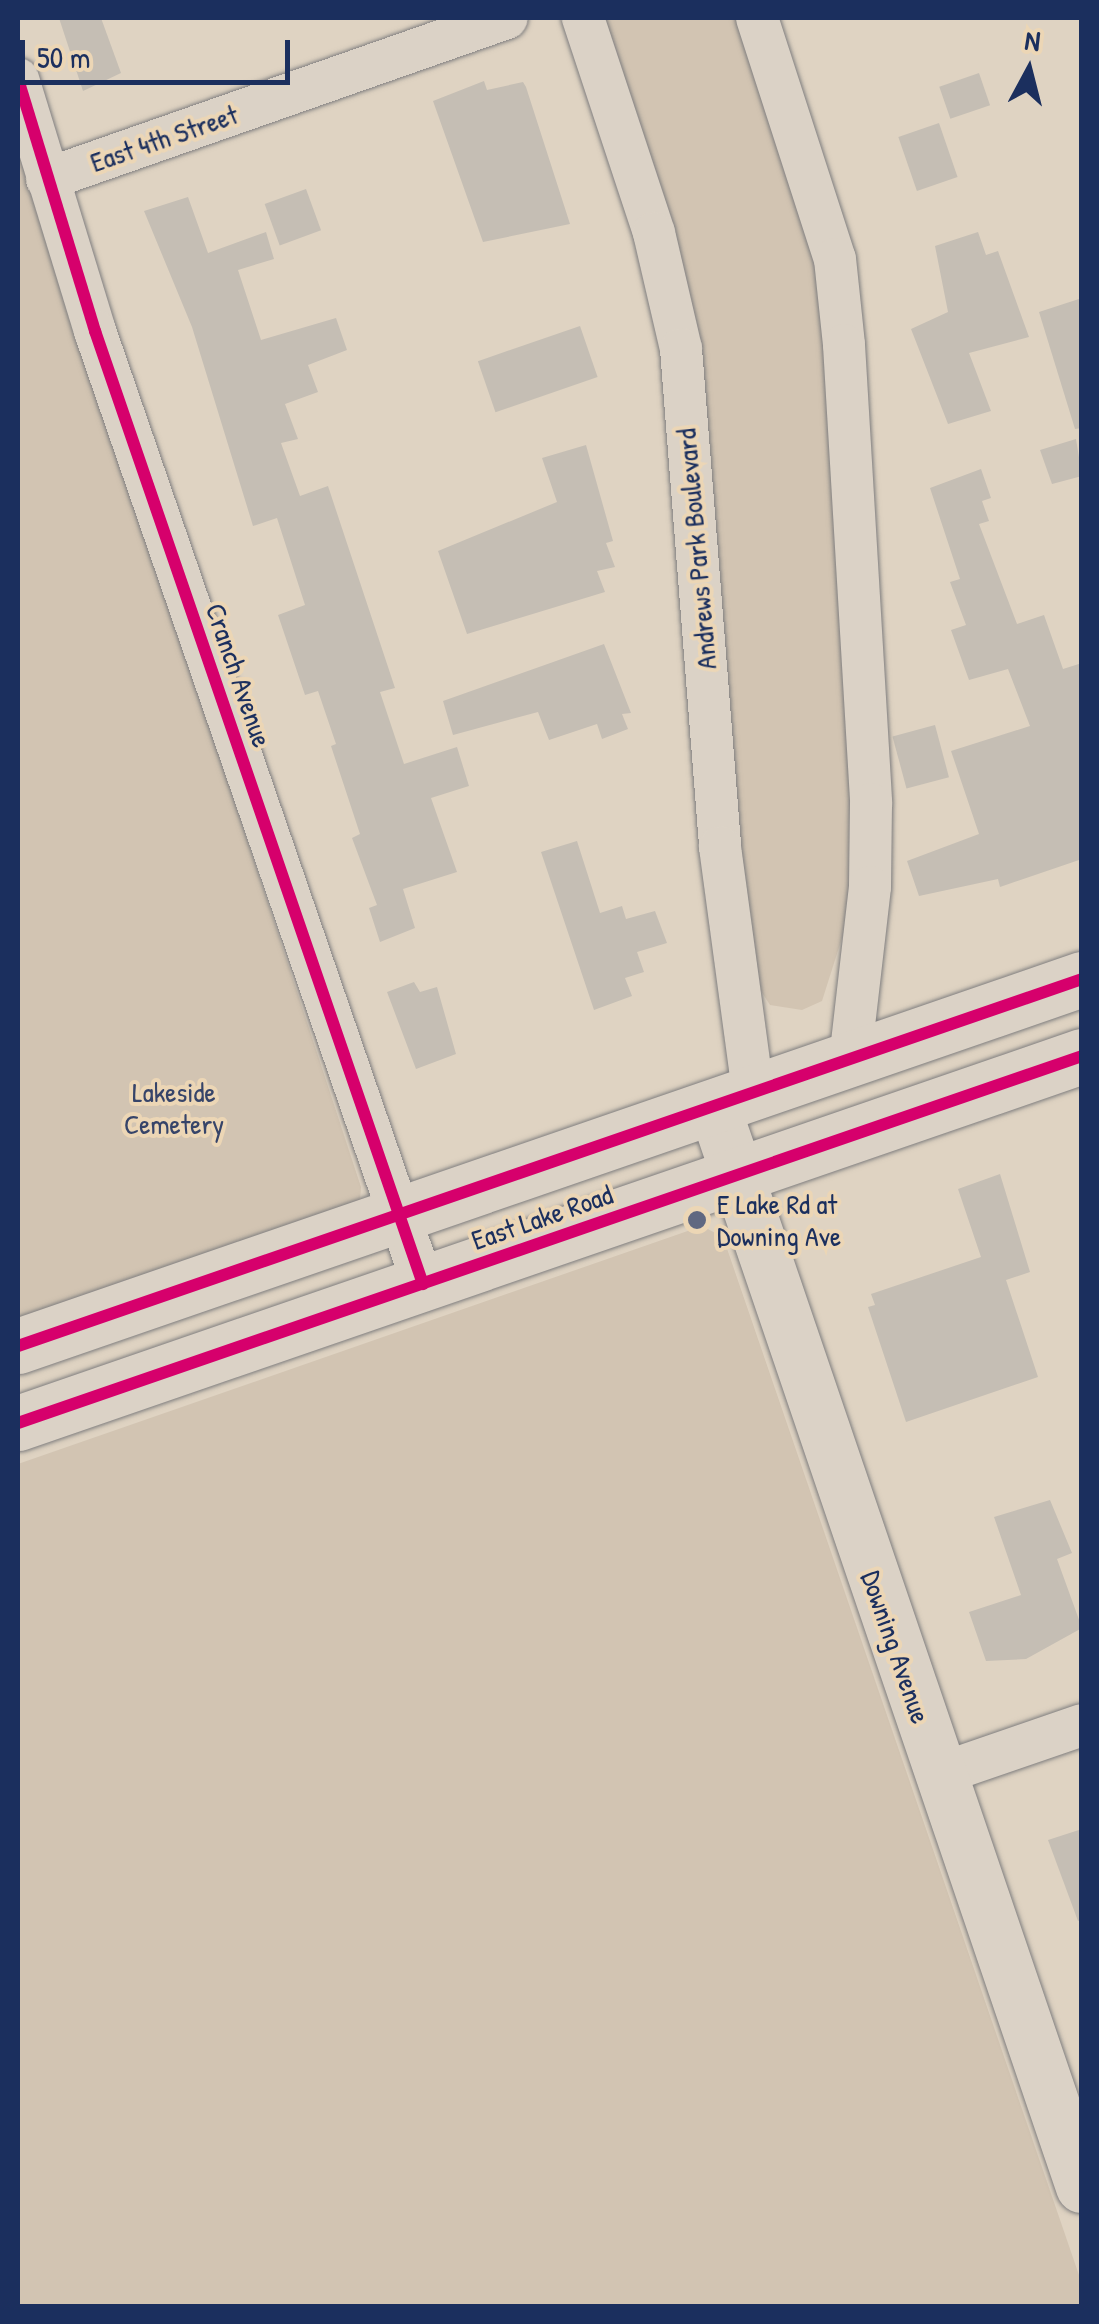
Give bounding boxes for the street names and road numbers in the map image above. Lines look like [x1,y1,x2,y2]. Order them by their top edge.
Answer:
street label: East 4th Street [86,97,242,179]
street label: Andrews Park Boulevard [669,427,723,671]
street label: Cranch Avenue [199,599,279,751]
street label: East Lake Road [467,1177,617,1257]
street label: Downing Avenue [854,1566,938,1728]

